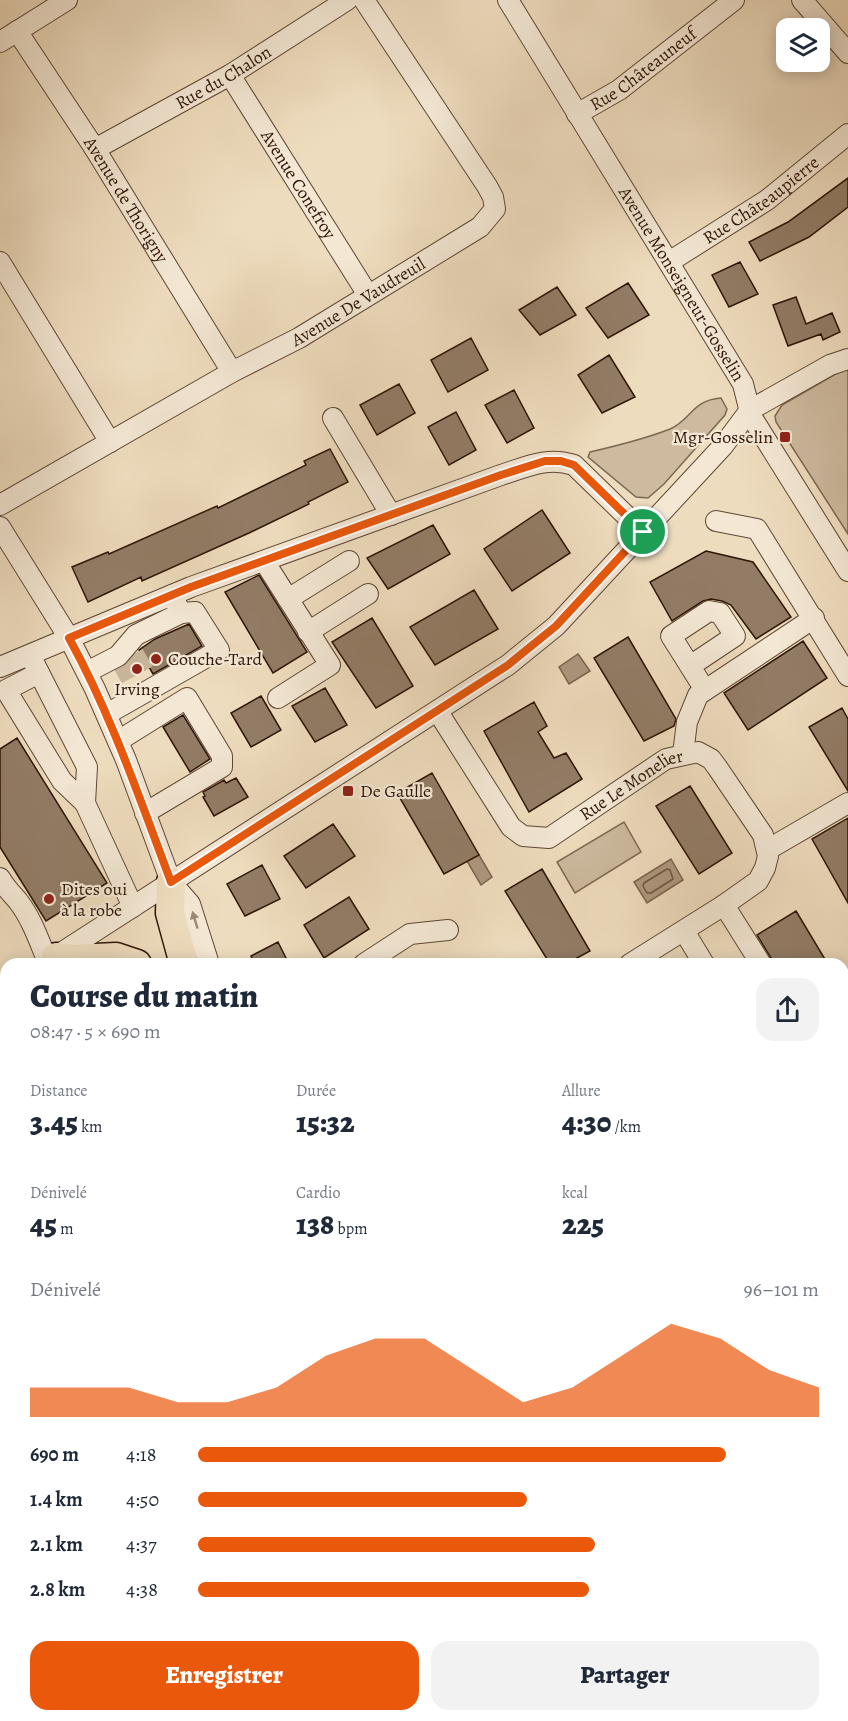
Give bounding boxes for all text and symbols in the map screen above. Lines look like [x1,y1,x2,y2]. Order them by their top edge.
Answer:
map controls [776,18,830,72]
button: layers [776,18,830,72]
street label: Rue Châteauneuf [585,20,704,116]
street label: Rue du Chalon [171,40,276,115]
street label: Avenue Conefroy [255,124,342,244]
street label: Avenue de Thorigny [78,131,175,268]
street label: Rue Châteaupierre [698,150,824,250]
street label: Avenue Monseigneur-Gosselin [613,181,751,386]
street label: Avenue De Vaudreuil [286,251,430,352]
place label: Mgr-Gosselin [673,425,773,449]
marker: Mgr-Gosselin [778,430,792,444]
pin [617,506,668,557]
icon: arrive [626,515,659,548]
place label: Couche-Tard [168,647,263,671]
marker: Couche-Tard [149,652,163,666]
marker: Irving [130,662,144,676]
place label: Irving [114,677,160,701]
street label: Rue Le Monelier [575,744,685,826]
place label: De Gaulle [360,779,431,803]
marker: De Gaulle [341,784,355,798]
place label: Dites oui à la robe [61,877,127,922]
marker: Dites oui à la robe [42,892,56,906]
one-way arrow [190,911,200,929]
text: Course du matin [30,973,258,1018]
button: share [756,978,819,1041]
text: 08:47 · 5 × 690 m [30,1018,161,1045]
text: Distance [30,1080,87,1102]
text: Durée [296,1080,336,1102]
text: Allure [562,1080,601,1102]
text: 3.45 [30,1102,78,1142]
text: 15:32 [296,1102,355,1142]
text: 4:30 [562,1102,611,1142]
text: km [78,1116,102,1138]
text: /km [611,1116,641,1138]
text: Dénivelé [30,1182,87,1204]
text: Cardio [296,1182,341,1204]
text: kcal [562,1182,588,1204]
text: 45 [30,1204,57,1244]
text: 138 [296,1204,334,1244]
text: 225 [562,1204,604,1244]
text: m [57,1218,74,1240]
text: bpm [334,1218,368,1240]
text: Dénivelé [30,1276,101,1303]
text: 96–101 m [744,1276,819,1303]
text: 690 m [30,1441,79,1468]
text: 4:18 [126,1441,156,1468]
text: 1.4 km [30,1486,83,1513]
text: 4:50 [126,1486,159,1513]
text: 2.1 km [30,1531,83,1558]
text: 4:37 [126,1531,157,1558]
text: 2.8 km [30,1576,85,1603]
text: 4:38 [126,1576,158,1603]
button: Enregistrer [30,1641,419,1710]
button: Partager [431,1641,819,1710]

